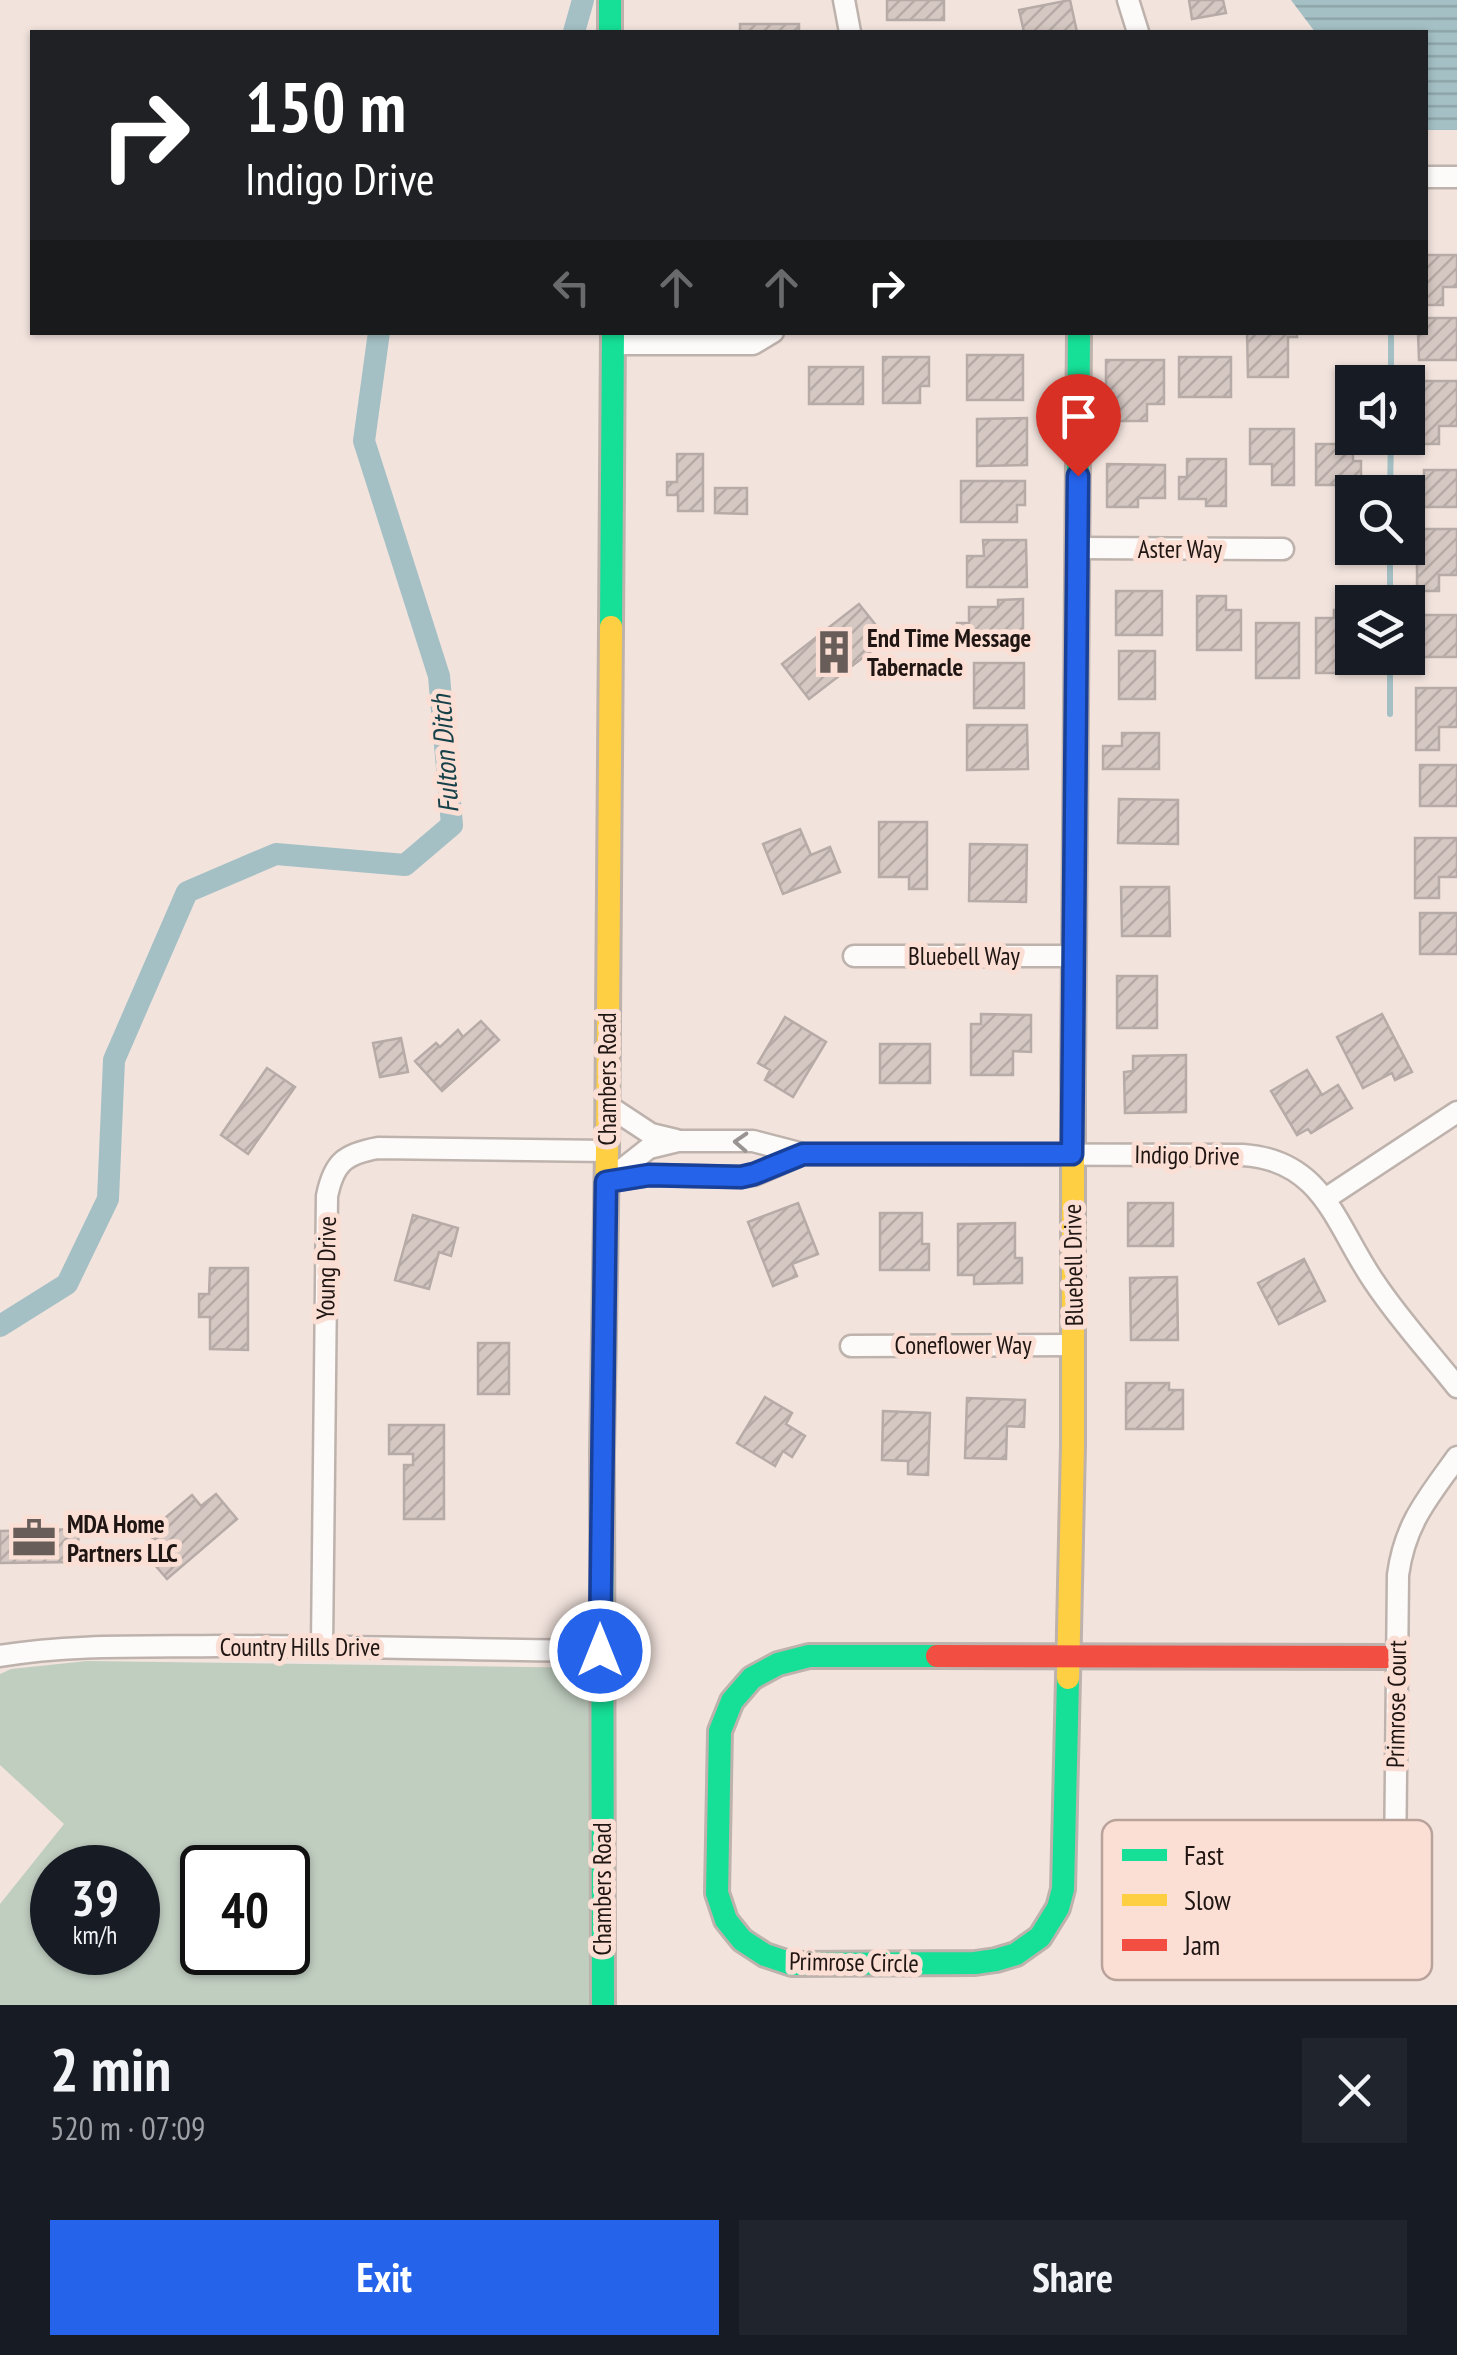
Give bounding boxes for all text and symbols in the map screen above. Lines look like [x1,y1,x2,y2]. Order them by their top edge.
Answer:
text: 150 m [245,61,406,151]
icon: right [80,70,210,200]
text: Indigo Drive [245,149,435,207]
icon: left [544,260,599,315]
icon: ahead [649,260,704,315]
icon: ahead [754,260,809,315]
icon: right [859,260,914,315]
map controls [1335,365,1425,675]
button: sound [1335,365,1425,455]
pin [1036,374,1121,477]
icon: arrive [1051,389,1106,444]
button: search [1335,475,1425,565]
street label: Aster Way [1138,533,1223,565]
button: layers [1335,585,1425,675]
place label: End Time Message Tabernacle [867,622,1031,683]
building icon: End Time Message Tabernacle [810,628,858,676]
water label: Fulton Ditch [421,692,467,814]
street label: Bluebell Way [908,940,1021,972]
street label: Chambers Road [591,1012,623,1146]
one-way arrow [733,1131,749,1152]
street label: Indigo Drive [1134,1138,1240,1172]
street label: Bluebell Drive [1056,1204,1090,1326]
street label: Young Drive [309,1216,343,1320]
street label: Coneflower Way [894,1329,1032,1361]
place label: MDA Home Partners LLC [67,1508,178,1569]
office icon: MDA Home Partners LLC [10,1514,58,1562]
position arrow [548,1599,652,1703]
street label: Country Hills Drive [220,1631,380,1663]
street label: Primrose Court [1379,1640,1413,1768]
legend [1102,1820,1432,1980]
street label: Chambers Road [586,1822,618,1956]
text: Fast [1184,1836,1224,1873]
speed limit sign: 40 [180,1845,310,1975]
text: 39 [71,1865,119,1930]
text: Slow [1184,1881,1231,1918]
text: km/h [73,1919,117,1951]
text: Jam [1183,1926,1220,1963]
street label: Primrose Circle [789,1945,919,1979]
text: 2 min [50,2030,171,2108]
button: close [1302,2038,1407,2143]
text: 520 m · 07:09 [50,2107,205,2149]
button: Exit [50,2220,719,2335]
button: Share [739,2220,1407,2335]

